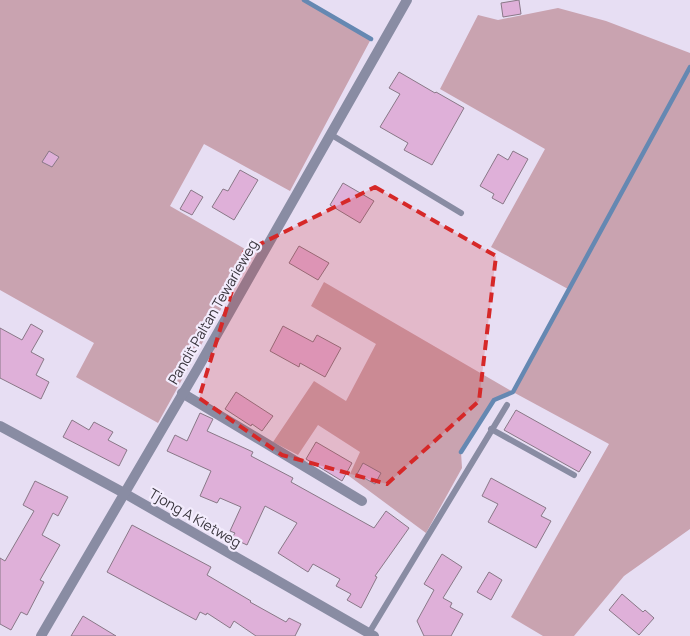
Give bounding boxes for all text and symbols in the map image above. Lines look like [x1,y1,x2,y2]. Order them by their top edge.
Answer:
street label: Pandit Paltan Tewarieweg [163,236,262,388]
street label: Tjong A Kietweg [146,483,245,552]

